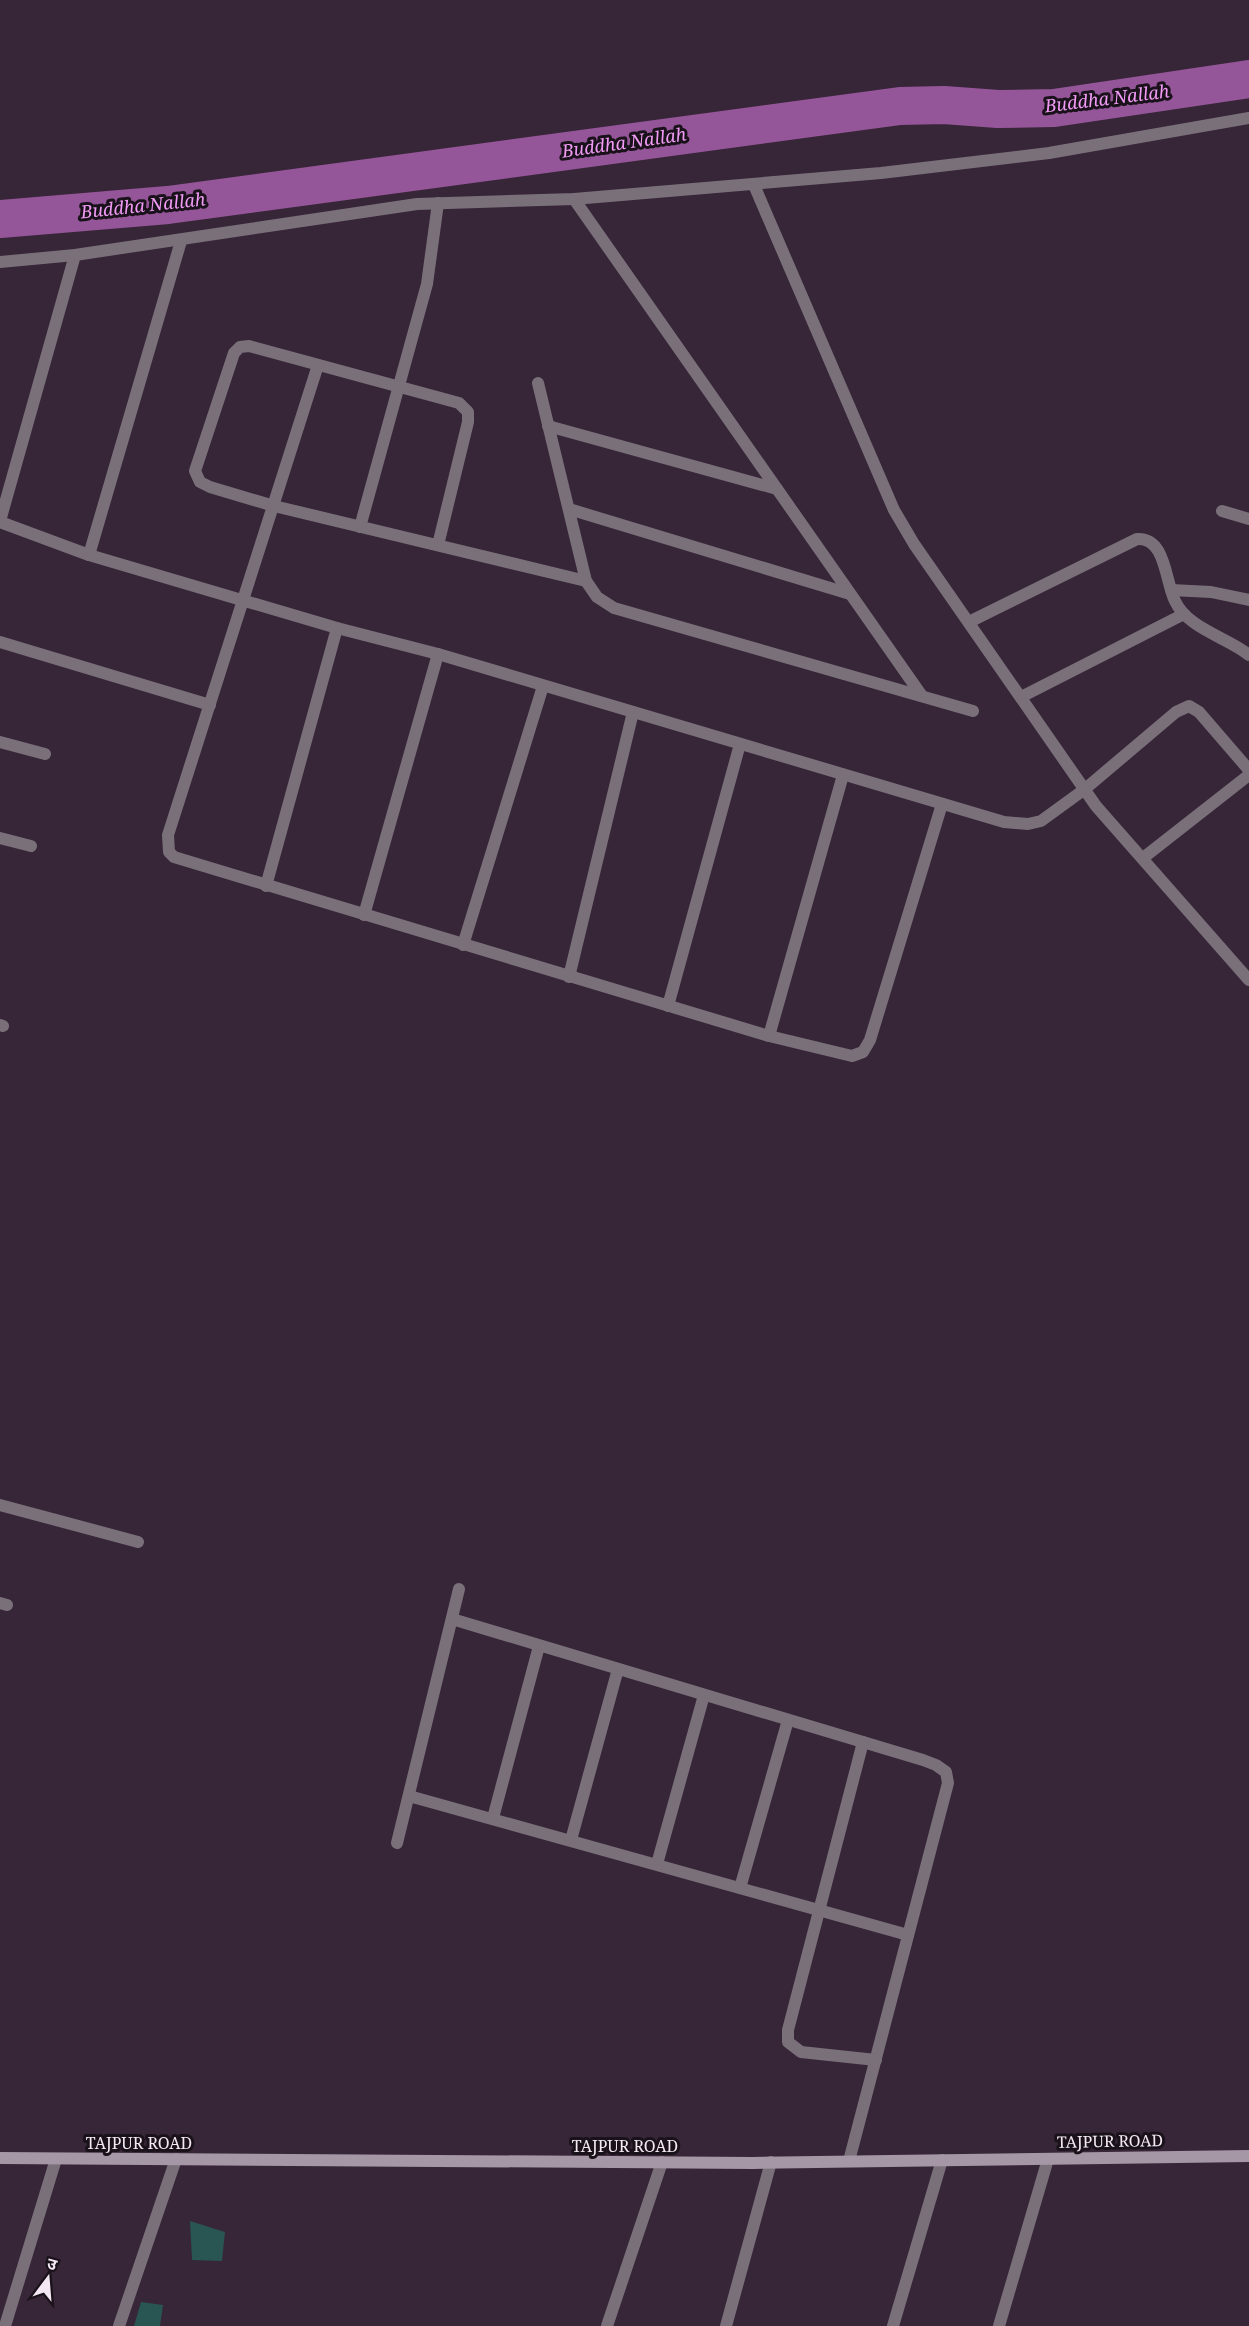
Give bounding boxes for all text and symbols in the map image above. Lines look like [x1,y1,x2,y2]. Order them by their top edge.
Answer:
water label: Buddha Nallah [1042,78,1171,118]
water label: Buddha Nallah [559,121,688,163]
water label: Buddha Nallah [78,186,207,224]
street label: TAJPUR ROAD [1057,2129,1163,2153]
street label: TAJPUR ROAD [86,2132,192,2154]
street label: TAJPUR ROAD [572,2135,678,2157]
north arrow [18,2248,78,2308]
text: उ [45,2252,60,2276]

